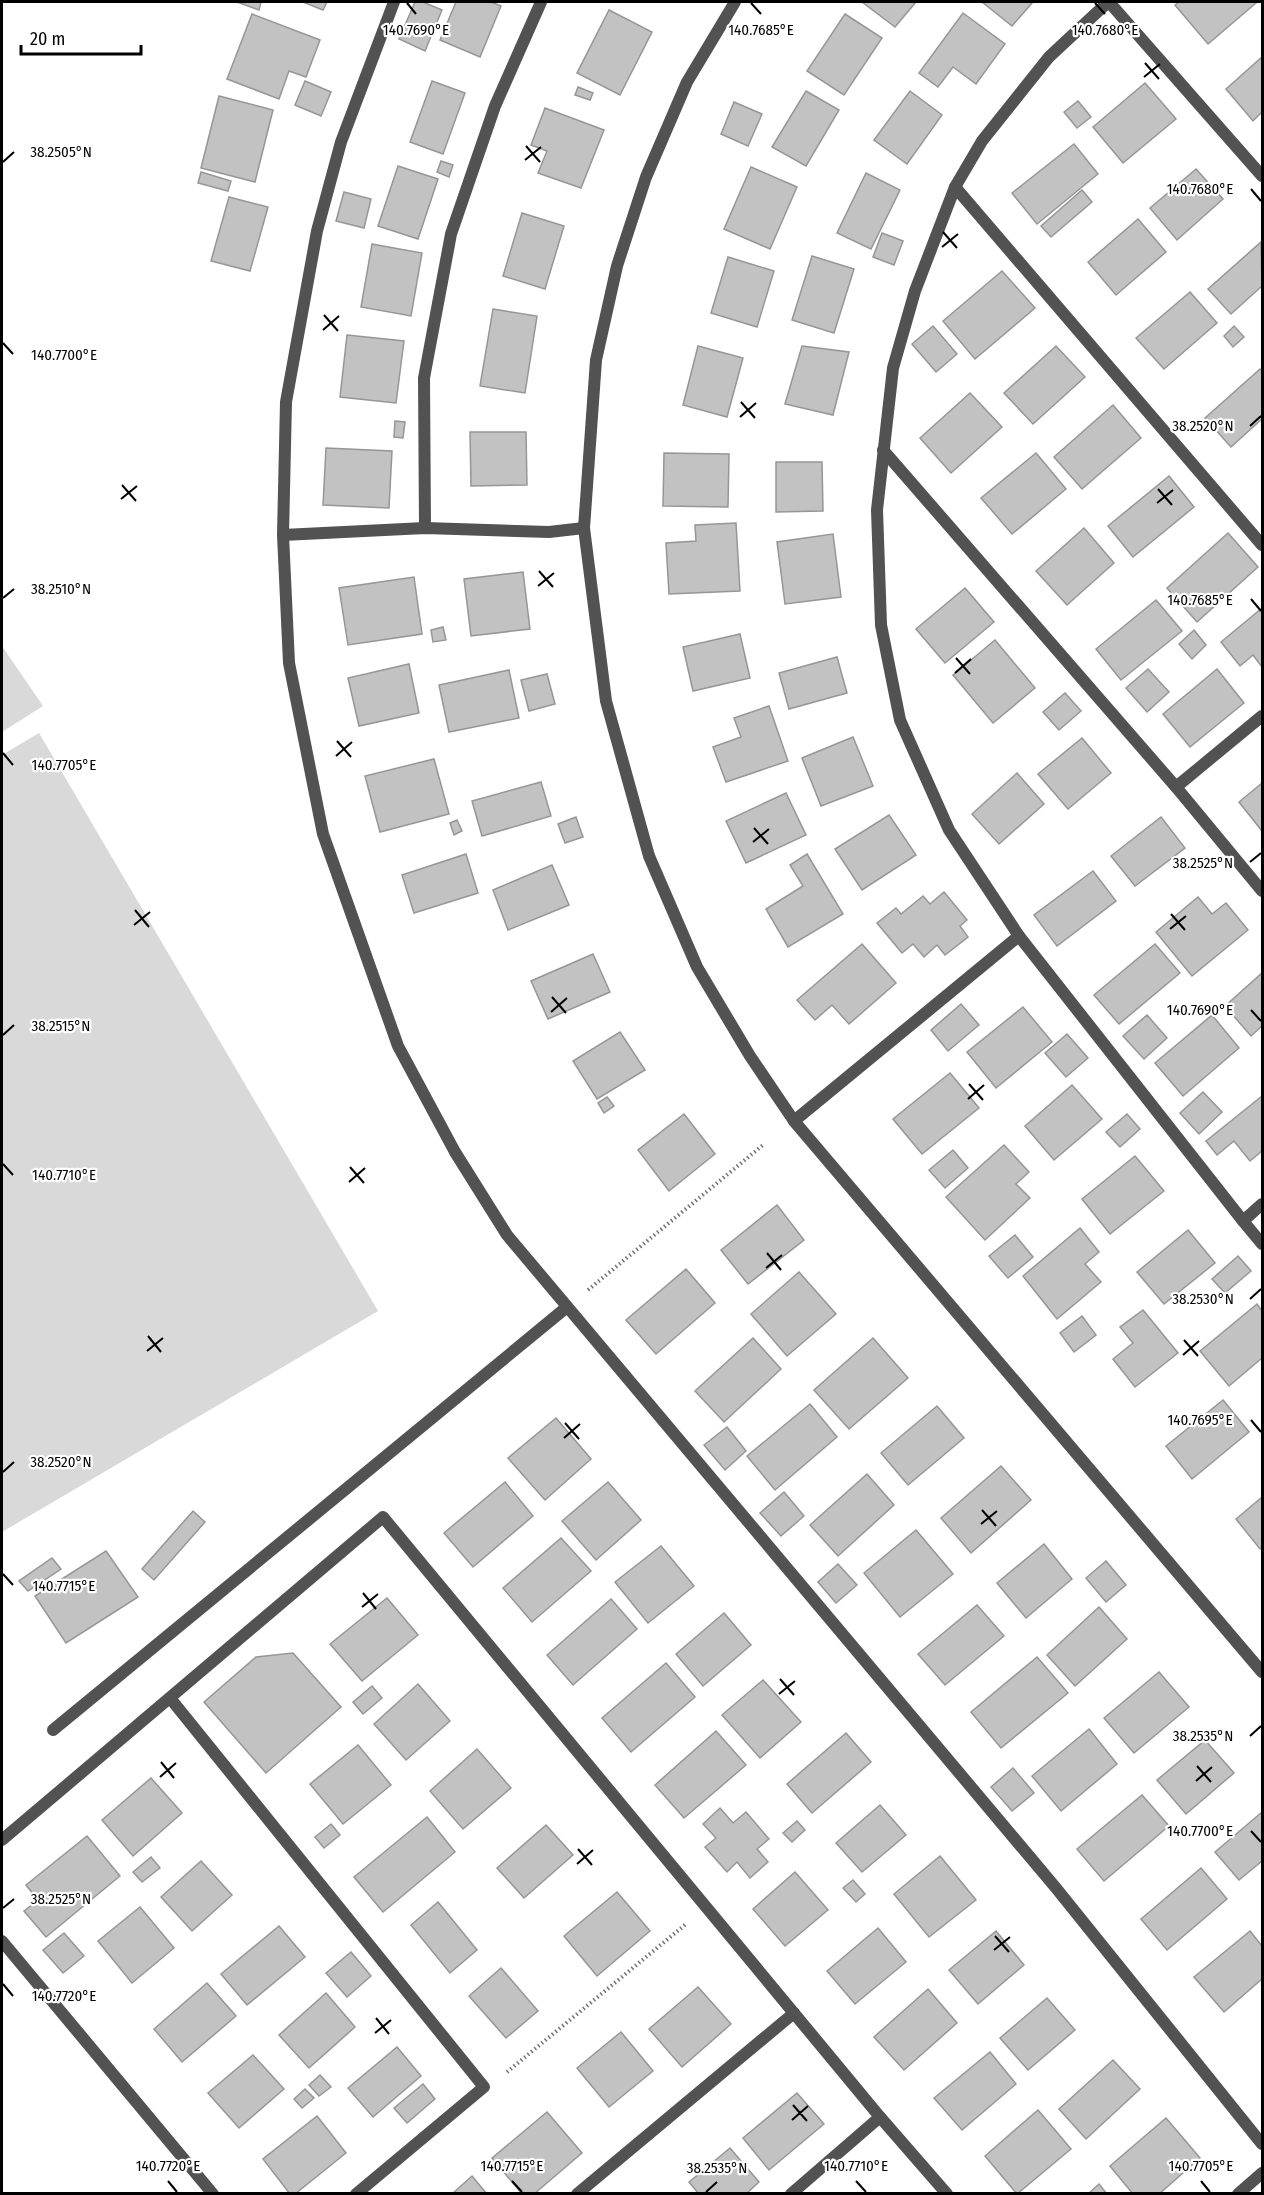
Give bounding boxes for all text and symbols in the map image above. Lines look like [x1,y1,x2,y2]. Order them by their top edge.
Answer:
scale bar [21,18,141,56]
text: 140.7690°E [383,21,449,39]
text: 140.7685°E [728,21,794,39]
text: 140.7680°E [1072,21,1138,39]
text: 20 m [30,28,65,50]
text: 38.2505°N [30,143,92,161]
text: 140.7680°E [1167,180,1233,198]
text: 140.7700°E [31,346,97,364]
text: 38.2520°N [1172,417,1234,435]
text: 38.2510°N [31,580,91,598]
text: 140.7685°E [1167,591,1233,609]
text: 140.7705°E [32,756,96,774]
text: 38.2525°N [1173,854,1233,872]
text: 140.7690°E [1167,1001,1233,1019]
text: 38.2515°N [32,1017,90,1035]
text: 140.7710°E [32,1166,96,1184]
text: 38.2530°N [1172,1290,1234,1308]
text: 140.7695°E [1167,1411,1233,1429]
text: 38.2520°N [30,1453,92,1471]
text: 140.7715°E [33,1577,95,1595]
text: 38.2535°N [1173,1727,1233,1745]
text: 140.7700°E [1167,1822,1233,1840]
text: 38.2525°N [31,1890,91,1908]
text: 140.7720°E [32,1987,96,2005]
text: 140.7720°E [136,2157,200,2175]
text: 140.7715°E [481,2157,543,2175]
text: 140.7710°E [824,2157,888,2175]
text: 140.7705°E [1169,2157,1233,2175]
text: 38.2535°N [687,2159,747,2177]

